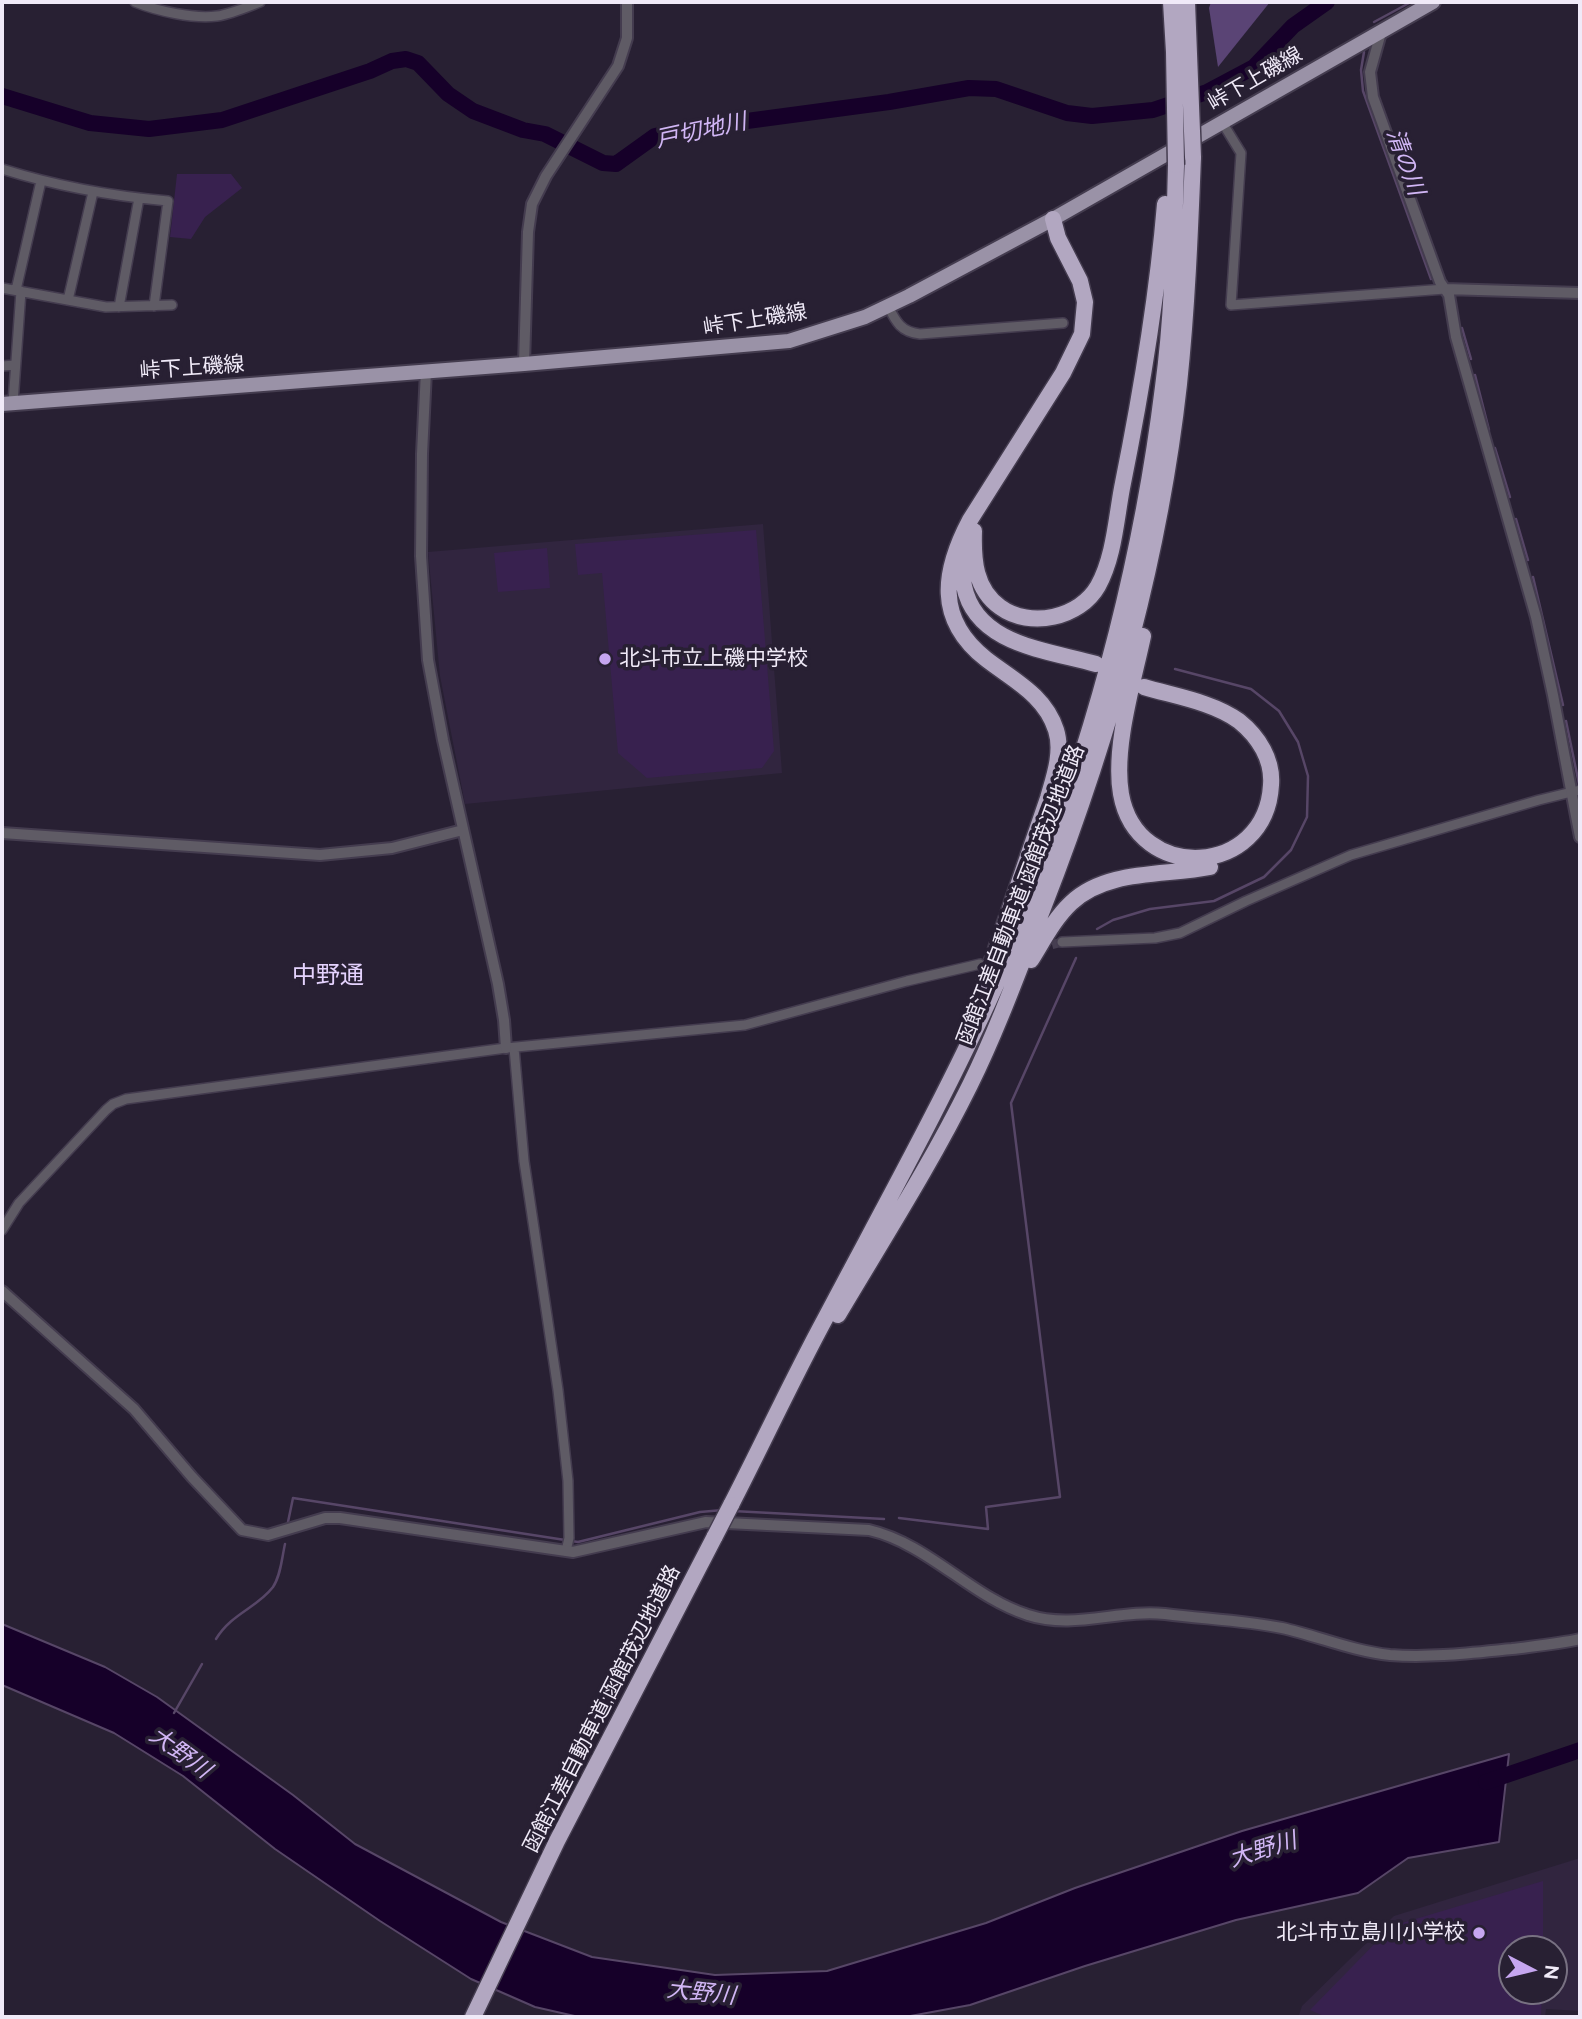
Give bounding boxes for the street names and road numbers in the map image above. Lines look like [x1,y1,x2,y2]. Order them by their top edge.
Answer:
street label: 峠下上磯線 [1203,42,1307,116]
street label: 峠下上磯線 [701,299,809,341]
street label: 峠下上磯線 [139,352,245,384]
street label: 函館江差自動車道;函館茂辺地道路 [952,741,1090,1049]
street label: 函館江差自動車道;函館茂辺地道路 [518,1561,686,1857]

